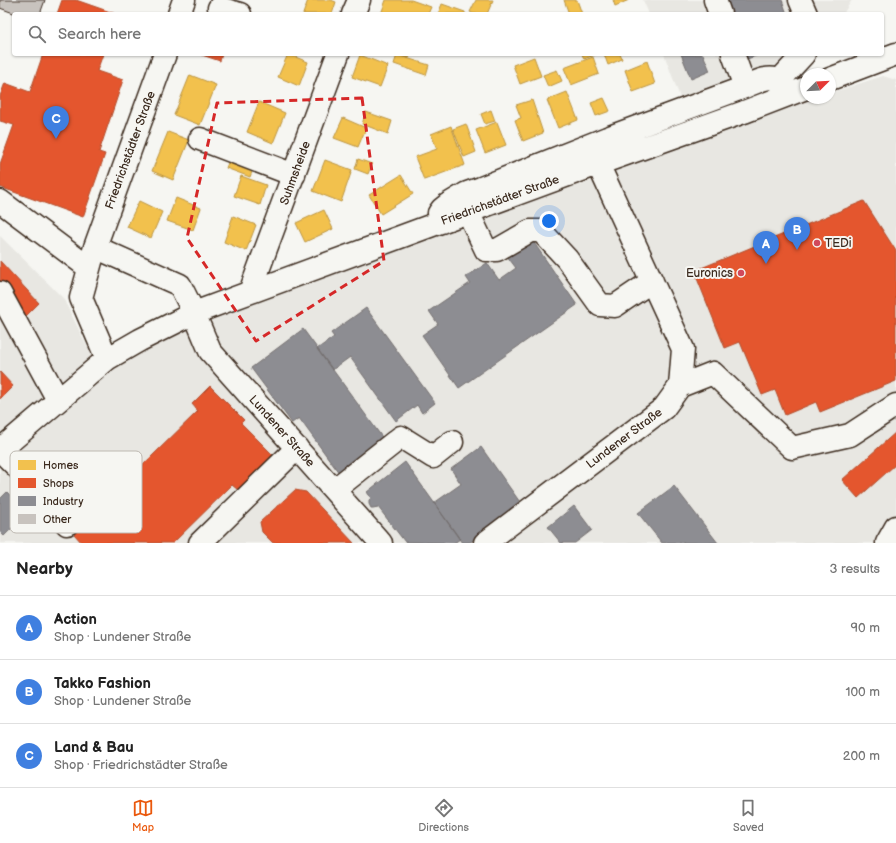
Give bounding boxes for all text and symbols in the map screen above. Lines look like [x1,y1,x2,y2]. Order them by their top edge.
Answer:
search box [12,12,884,56]
icon: search [26,23,48,45]
text: Search here [58,25,141,44]
north arrow [800,68,836,104]
street label: Friedrichstädter Straße [102,89,159,211]
pin: C [43,106,69,139]
street label: Suhmsheide [277,139,314,207]
street label: Friedrichstädter Straße [439,172,561,229]
your location [539,211,559,231]
pin: B [784,217,810,250]
pin: A [753,231,779,264]
place label: TEDi [825,236,852,251]
marker: TEDi [812,238,822,248]
place label: Euronics [686,266,733,281]
marker: Euronics [736,268,746,278]
street label: Lundener Straße [246,392,318,470]
street label: Lundener Straße [583,405,665,472]
legend [10,451,142,533]
text: Homes [43,459,79,472]
text: Shops [43,477,74,490]
text: Industry [43,495,83,508]
text: Other [43,513,72,526]
text: Nearby [16,559,73,579]
text: 3 results [829,561,880,577]
text: Action [54,610,97,629]
text: A [25,620,33,636]
text: 90 m [851,620,880,636]
text: Shop · Lundener Straße [54,629,191,645]
text: Takko Fashion [54,674,151,693]
text: B [24,684,34,700]
text: 100 m [845,684,880,700]
text: Shop · Lundener Straße [54,693,191,709]
text: Land & Bau [54,738,134,757]
text: C [24,748,34,764]
text: 200 m [843,748,880,764]
text: Shop · Friedrichstädter Straße [54,757,228,773]
tab: Map [132,797,154,834]
tab: Directions [418,797,469,834]
tab: Saved [733,797,764,834]

